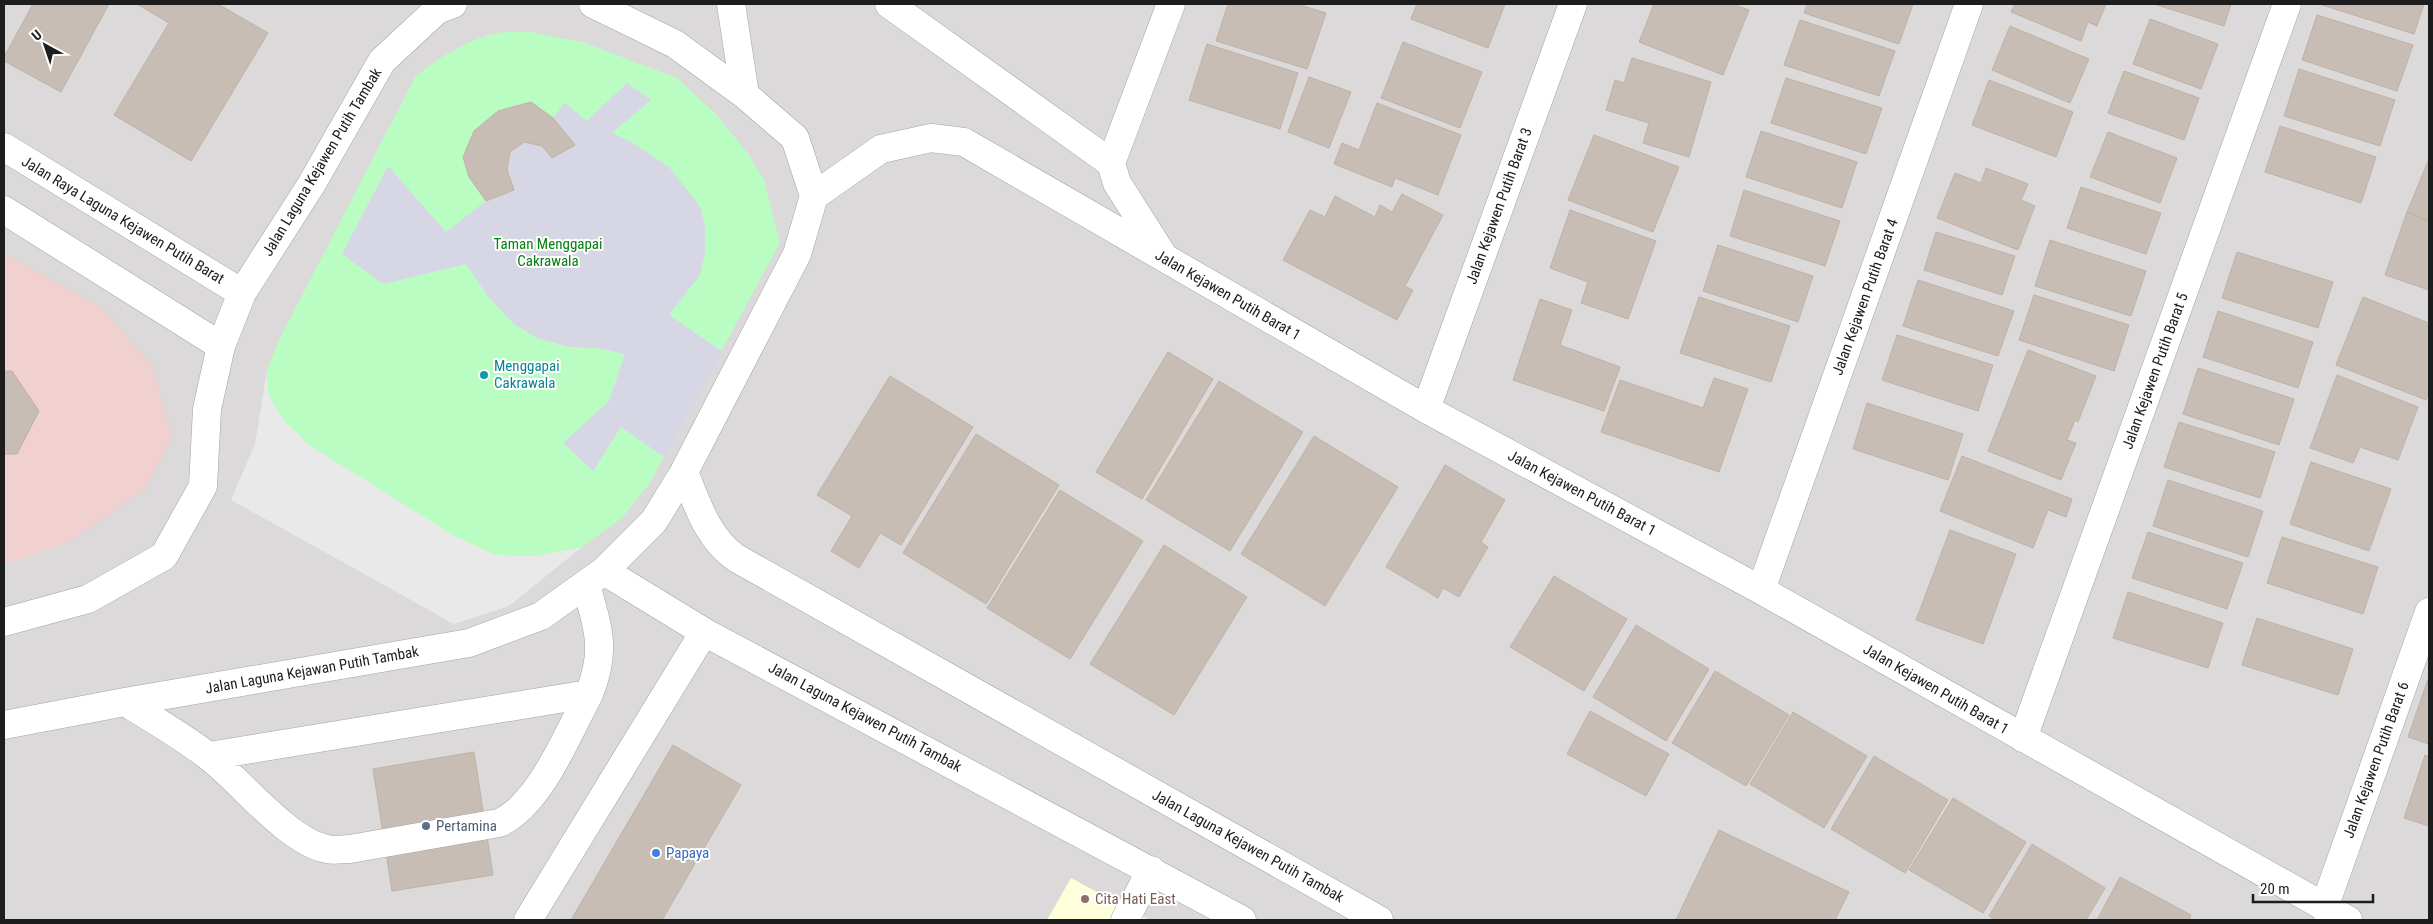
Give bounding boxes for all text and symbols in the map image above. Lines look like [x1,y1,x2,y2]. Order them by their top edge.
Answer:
north arrow [20,20,70,70]
text: U [28,26,45,44]
street label: Jalan Laguna Kejawen Putih Tambak [259,64,386,259]
street label: Jalan Kejawen Putih Barat 3 [1462,125,1536,287]
street label: Jalan Raya Laguna Kejawen Putih Barat [19,152,227,288]
street label: Jalan Kejawen Putih Barat 4 [1828,216,1902,378]
park label: Taman Menggapai Cakrawala [494,235,602,270]
street label: Jalan Kejawen Putih Barat 1 [1152,246,1304,344]
street label: Jalan Kejawen Putih Barat 5 [2118,290,2192,452]
place label: Menggapai Cakrawala [494,357,560,392]
marker: Menggapai Cakrawala [478,369,490,381]
street label: Jalan Kejawen Putih Barat 1 [1505,446,1659,540]
street label: Jalan Kejawen Putih Barat 1 [1860,640,2012,738]
street label: Jalan Laguna Kejawan Putih Tambak [204,642,420,698]
street label: Jalan Laguna Kejawen Putih Tambak [765,658,965,776]
street label: Jalan Kejawen Putih Barat 6 [2339,679,2413,841]
street label: Jalan Laguna Kejawen Putih Tambak [1149,786,1347,906]
place label: Pertamina [436,817,497,835]
marker: Pertamina [420,820,432,832]
place label: Papaya [666,844,709,862]
marker: Papaya [650,847,662,859]
scale bar [2253,872,2373,904]
text: 20 m [2260,880,2290,898]
place label: Cita Hati East [1095,890,1176,908]
marker: Cita Hati East [1079,893,1091,905]

